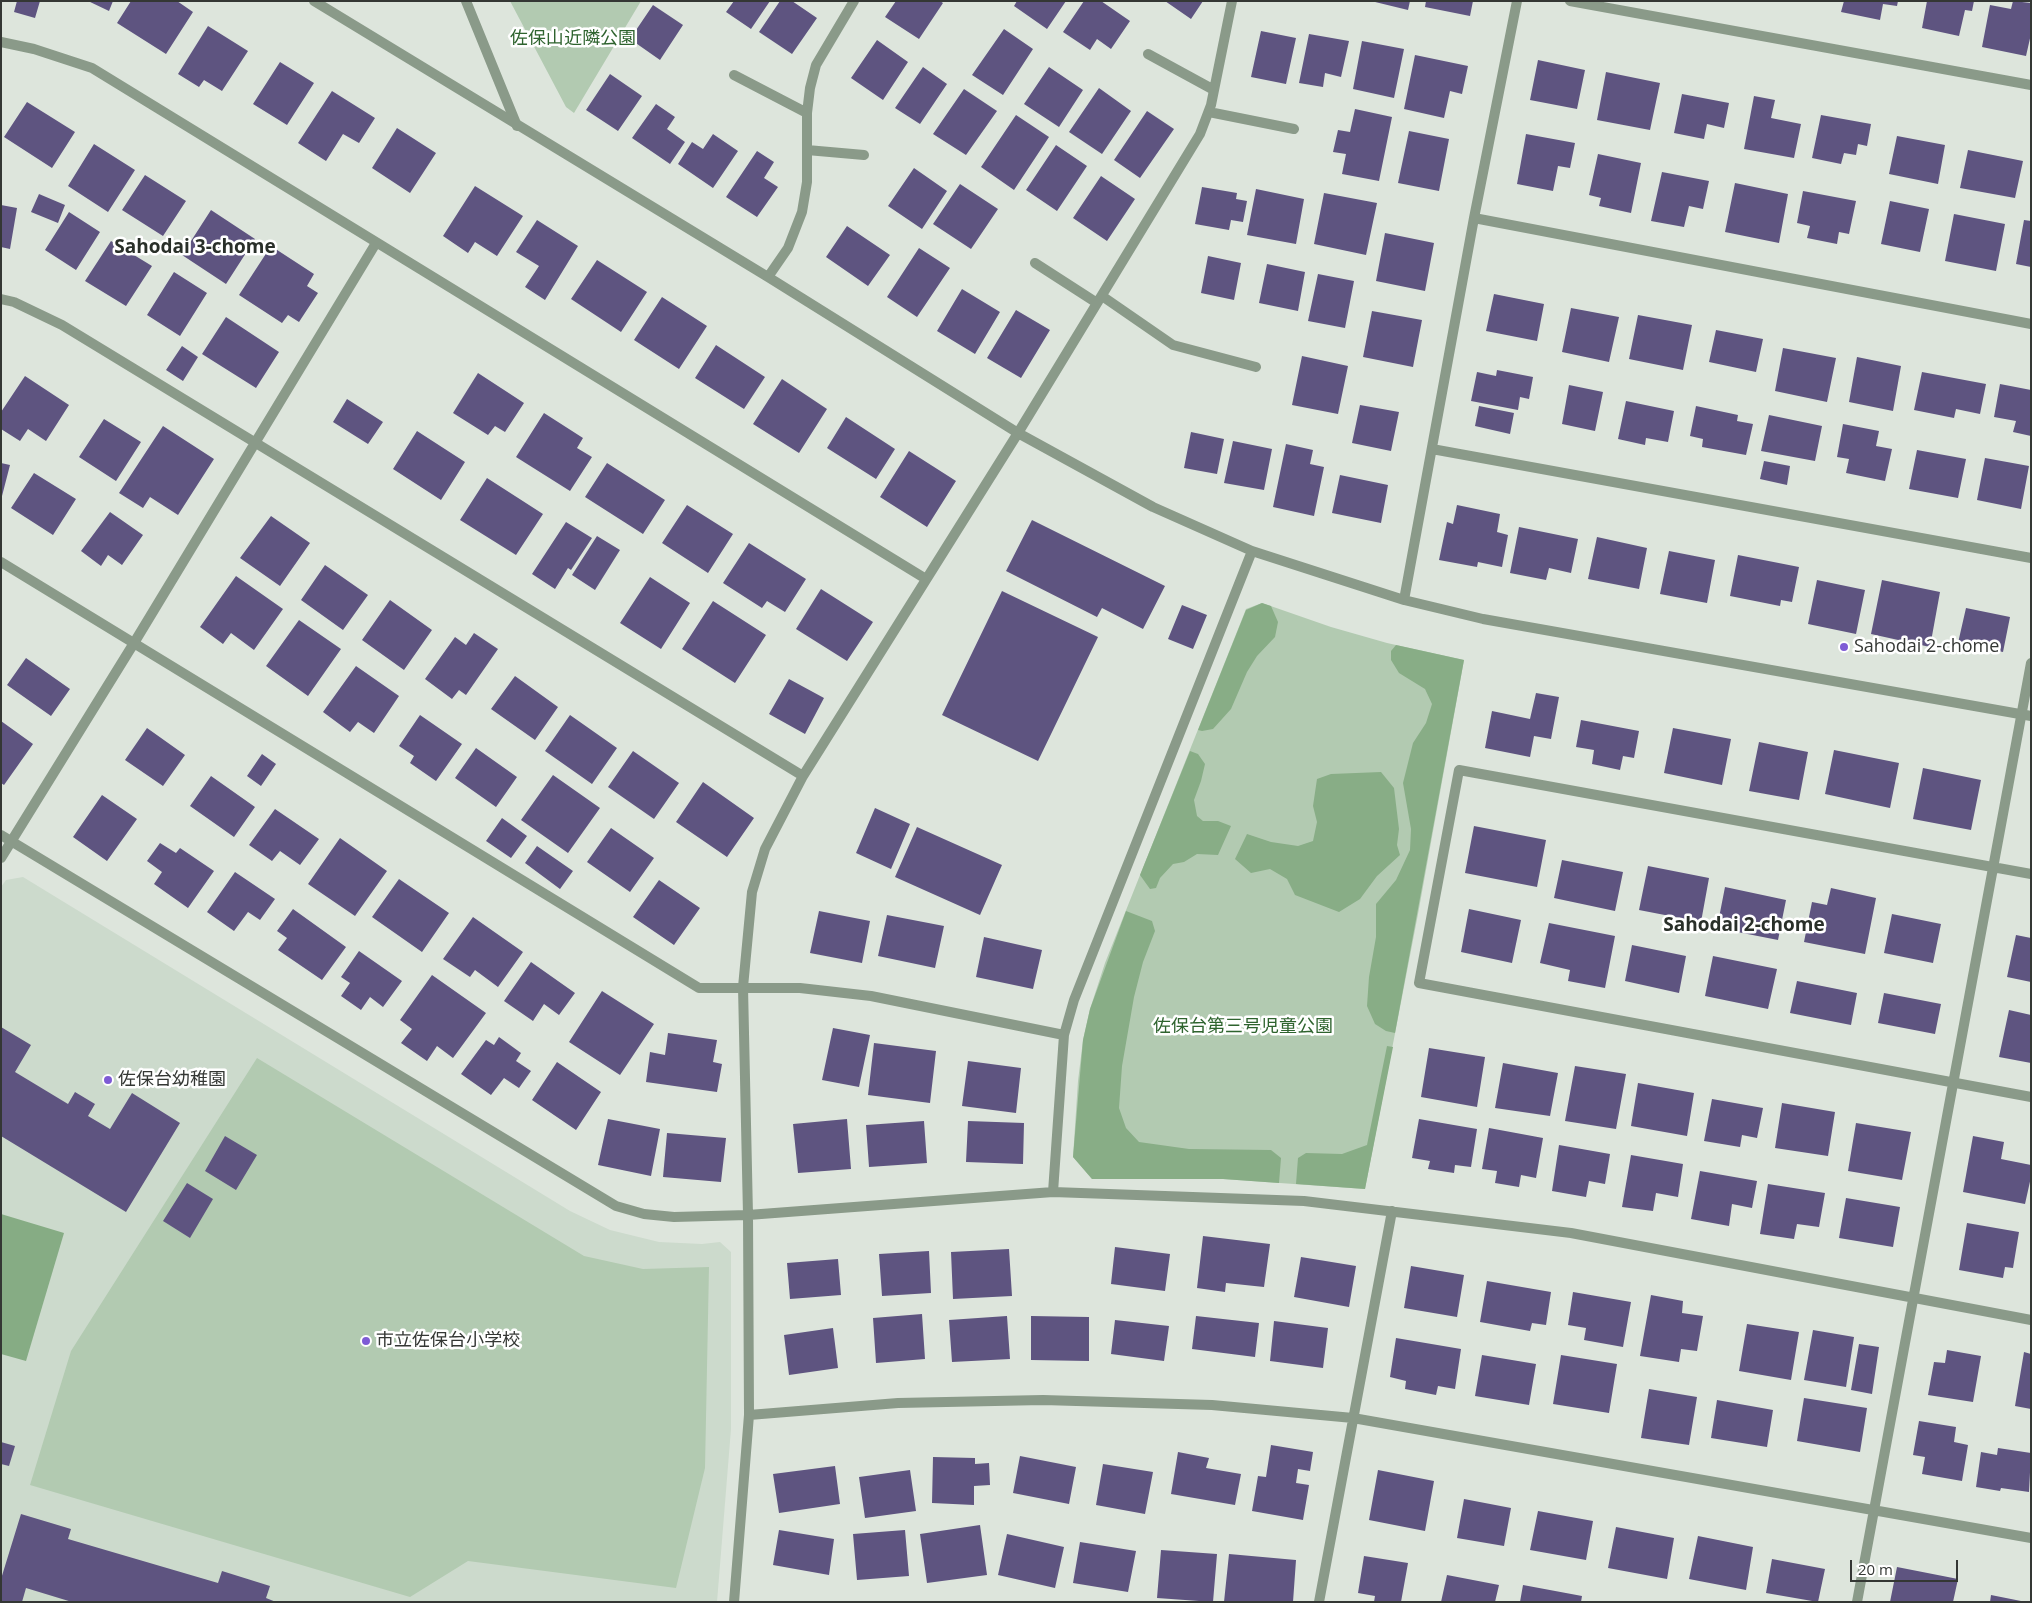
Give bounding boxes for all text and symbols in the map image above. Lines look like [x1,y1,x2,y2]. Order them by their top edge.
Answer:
park label: 佐保山近隣公園 [510,28,636,50]
district label: Sahodai 3-chome [114,237,276,259]
place label: Sahodai 2-chome [1854,636,1999,658]
marker: Sahodai 2-chome [1838,641,1850,653]
district label: Sahodai 2-chome [1663,915,1825,937]
park label: 佐保台第三号児童公園 [1153,1016,1333,1038]
place label: 佐保台幼稚園 [118,1069,226,1091]
marker: 佐保台幼稚園 [102,1074,114,1086]
place label: 市立佐保台小学校 [376,1330,520,1352]
marker: 市立佐保台小学校 [360,1335,372,1347]
scale bar [1852,1550,1960,1582]
text: 20 m [1858,1559,1893,1579]

